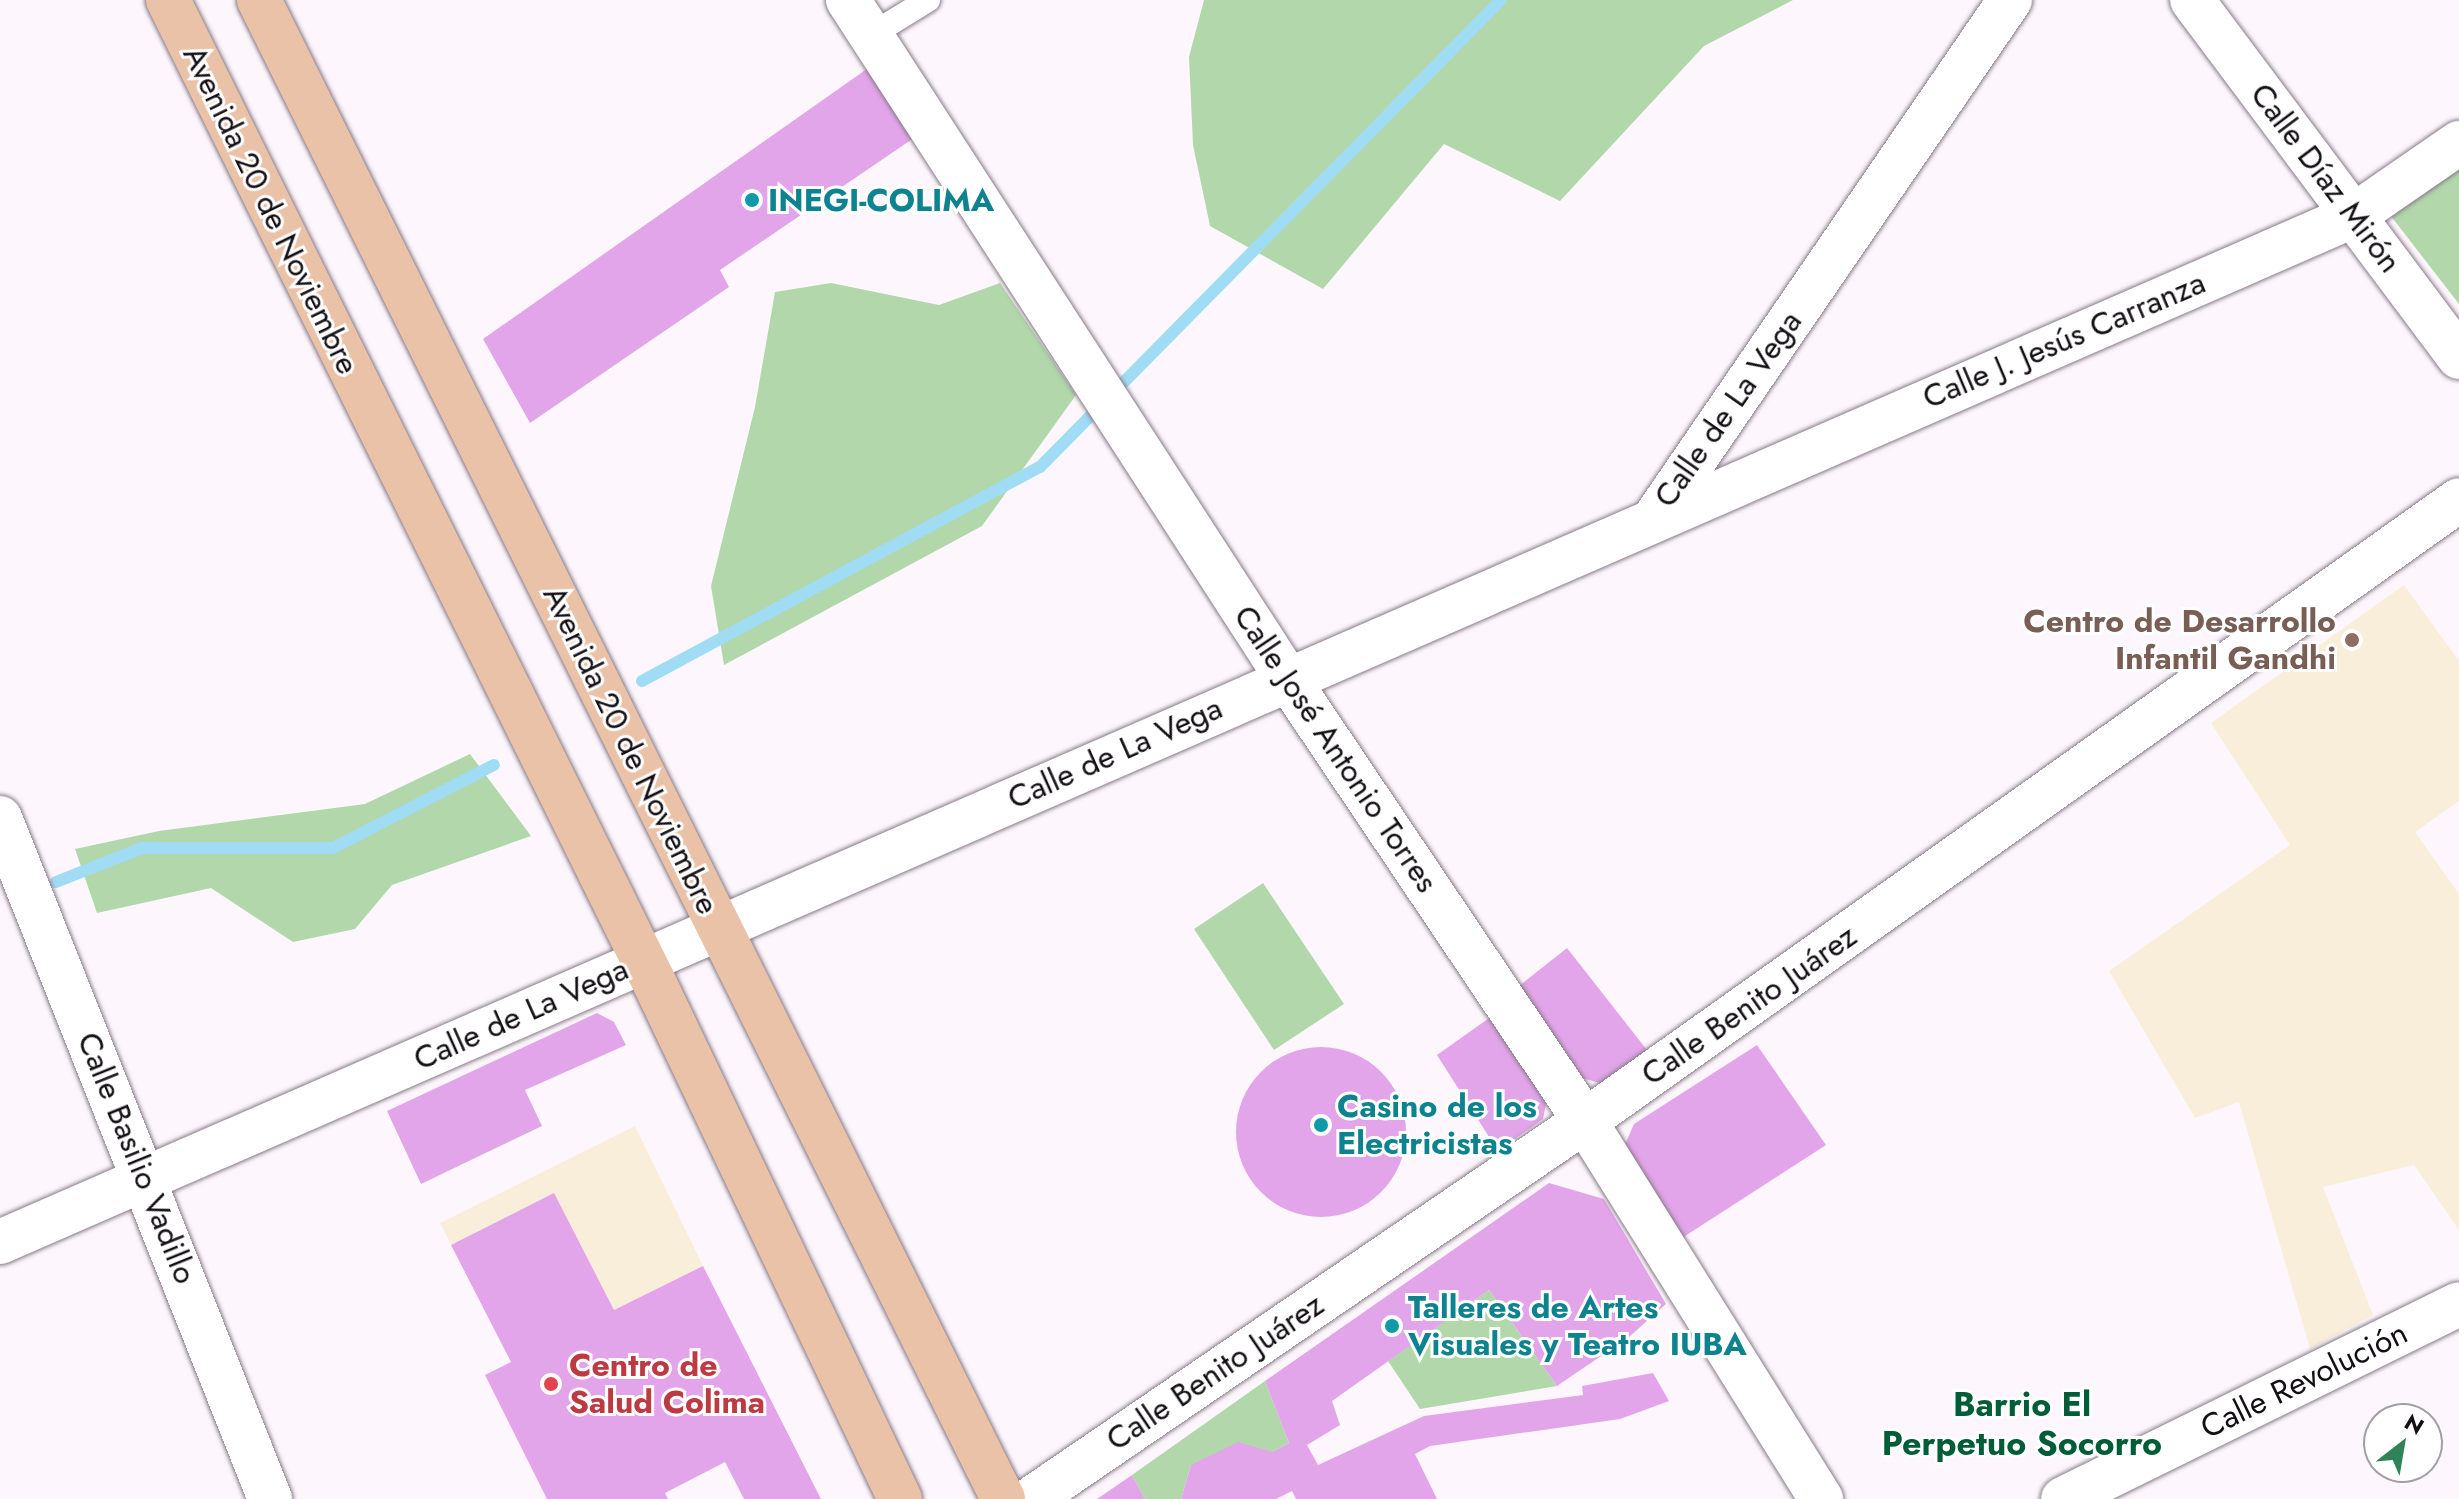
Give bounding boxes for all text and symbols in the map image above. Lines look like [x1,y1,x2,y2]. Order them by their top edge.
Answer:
street label: Avenida 20 de Noviembre [175,40,367,380]
street label: Calle Díaz Mirón [2242,76,2410,280]
place label: INEGI-COLIMA [768,181,994,219]
marker: INEGI-COLIMA [743,191,761,209]
street label: Calle J. Jesús Carranza [1917,263,2211,417]
street label: Calle de La Vega [1646,304,1810,514]
street label: Avenida 20 de Noviembre [535,580,727,920]
street label: Calle José Antonio Torres [1226,598,1446,900]
place label: Centro de Desarrollo Infantil Gandhi [2023,603,2336,678]
marker: Centro de Desarrollo Infantil Gandhi [2343,631,2361,649]
street label: Calle de La Vega [1002,689,1228,817]
street label: Calle Benito Juárez [1634,917,1864,1093]
street label: Calle de La Vega [408,950,634,1078]
street label: Calle Basilio Vadillo [69,1027,205,1289]
place label: Casino de los Electricistas [1337,1088,1537,1163]
marker: Casino de los Electricistas [1312,1116,1330,1134]
street label: Calle Benito Juárez [1099,1285,1331,1459]
place label: Talleres de Artes Visuales y Teatro IUBA [1408,1289,1747,1364]
street label: Calle Revolución [2194,1313,2414,1447]
marker: Talleres de Artes Visuales y Teatro IUBA [1383,1317,1401,1335]
place label: Centro de Salud Colima [569,1347,765,1422]
marker: Centro de Salud Colima [540,1373,562,1395]
district label: Barrio El Perpetuo Socorro [1882,1384,2162,1464]
north arrow [2363,1403,2443,1483]
text: N [2399,1406,2430,1442]

